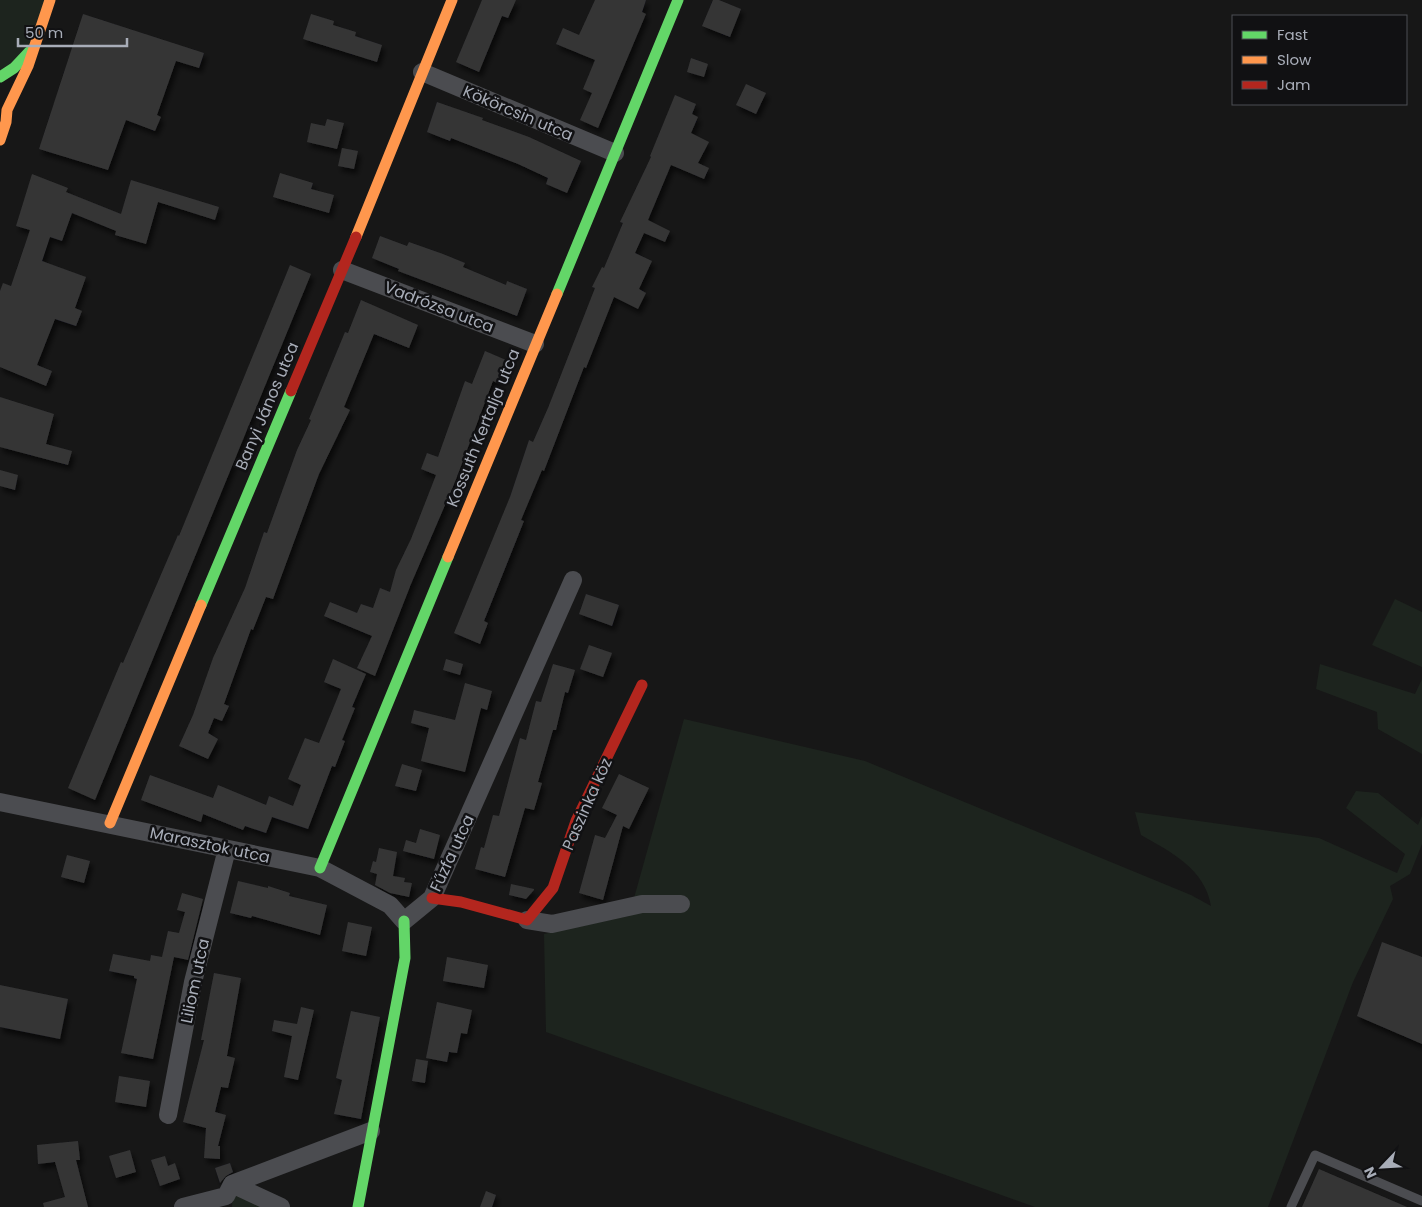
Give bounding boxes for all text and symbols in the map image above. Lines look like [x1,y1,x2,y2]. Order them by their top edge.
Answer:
scale bar [18,15,126,47]
legend [1232,15,1407,105]
text: 50 m [25,22,63,43]
text: Fast [1277,24,1308,45]
text: Slow [1277,49,1312,70]
text: Jam [1277,74,1311,95]
street label: Kökörcsin utca [459,79,577,147]
street label: Vadrózsa utca [381,275,497,339]
street label: Banyi János utca [230,338,304,474]
street label: Kossuth Kertalja utca [441,345,525,511]
street label: Paszinka köz [556,754,618,854]
street label: Fűzfa utca [424,811,480,895]
street label: Marasztok utca [148,821,272,869]
street label: Liliom utca [175,936,215,1026]
north arrow [1357,1142,1407,1192]
text: N [1359,1163,1382,1181]

